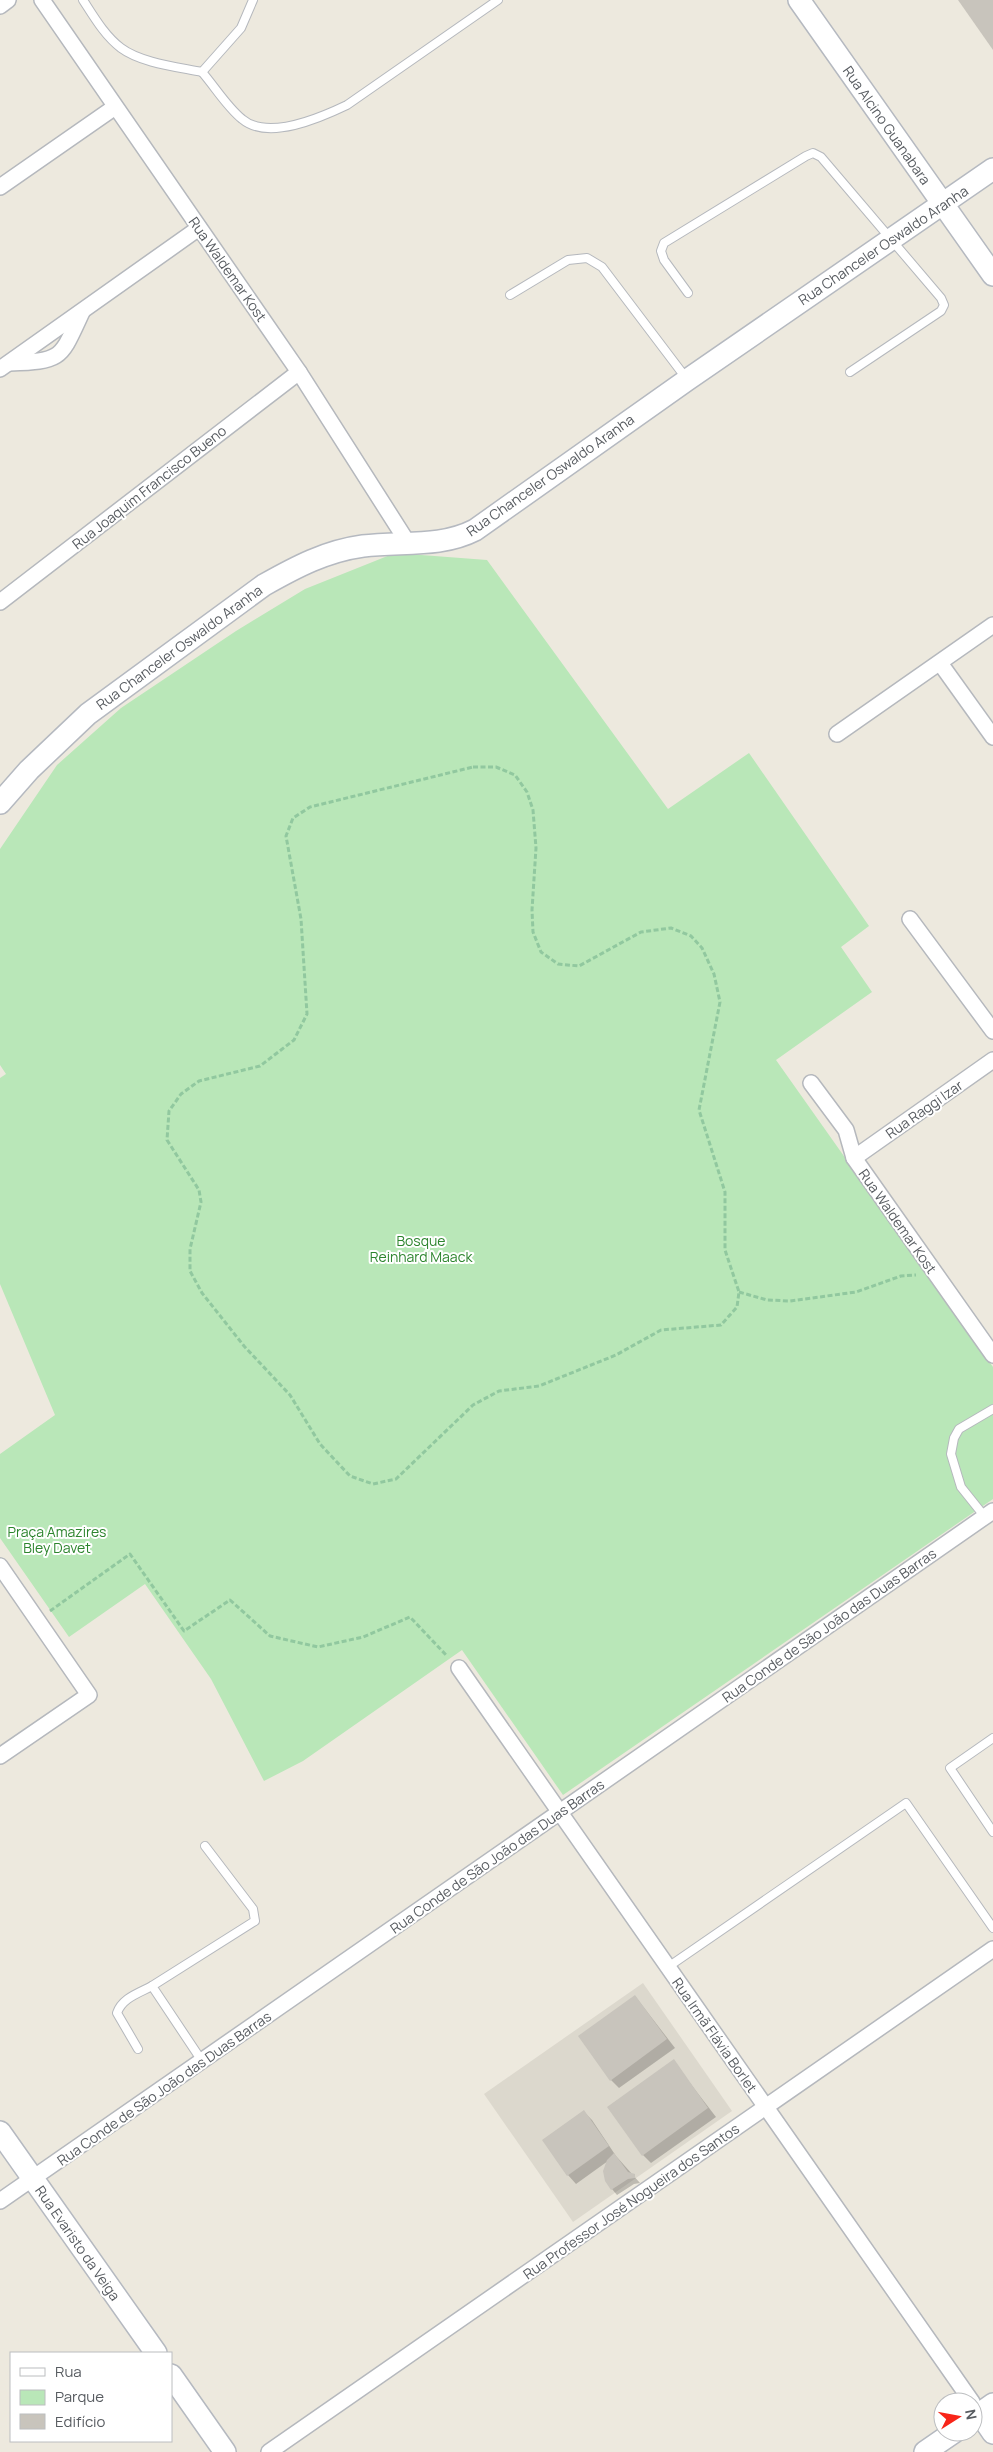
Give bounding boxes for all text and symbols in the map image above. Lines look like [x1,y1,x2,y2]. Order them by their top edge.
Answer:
street label: Rua Alcino Guanabara [839,62,935,188]
street label: Rua Chanceler Oswaldo Aranha [794,181,972,309]
street label: Rua Waldemar Kost [185,213,272,326]
street label: Rua Chanceler Oswaldo Aranha [462,410,638,540]
street label: Rua Joaquim Francisco Bueno [68,421,230,553]
street label: Rua Chanceler Oswaldo Aranha [92,580,266,714]
street label: Rua Raggi Izar [882,1075,966,1143]
street label: Rua Waldemar Kost [855,1165,942,1278]
park label: Bosque Reinhard Maack [370,1231,473,1266]
park label: Praça Amazires Bley Davet [8,1522,106,1557]
street label: Rua Conde de São João das Duas Barras [718,1543,940,1707]
street label: Rua Conde de São João das Duas Barras [386,1774,608,1938]
street label: Rua Irmã Flávia Borlet [668,1974,762,2097]
street label: Rua Conde de São João das Duas Barras [53,2006,275,2170]
street label: Rua Professor José Nogueira dos Santos [519,2119,743,2283]
street label: Rua Evaristo da Veiga [31,2182,125,2304]
legend [10,2352,172,2442]
text: Rua [55,2361,82,2382]
text: Parque [55,2386,104,2407]
north arrow [933,2392,983,2442]
text: N [961,2408,982,2421]
text: Edifício [55,2411,106,2432]

